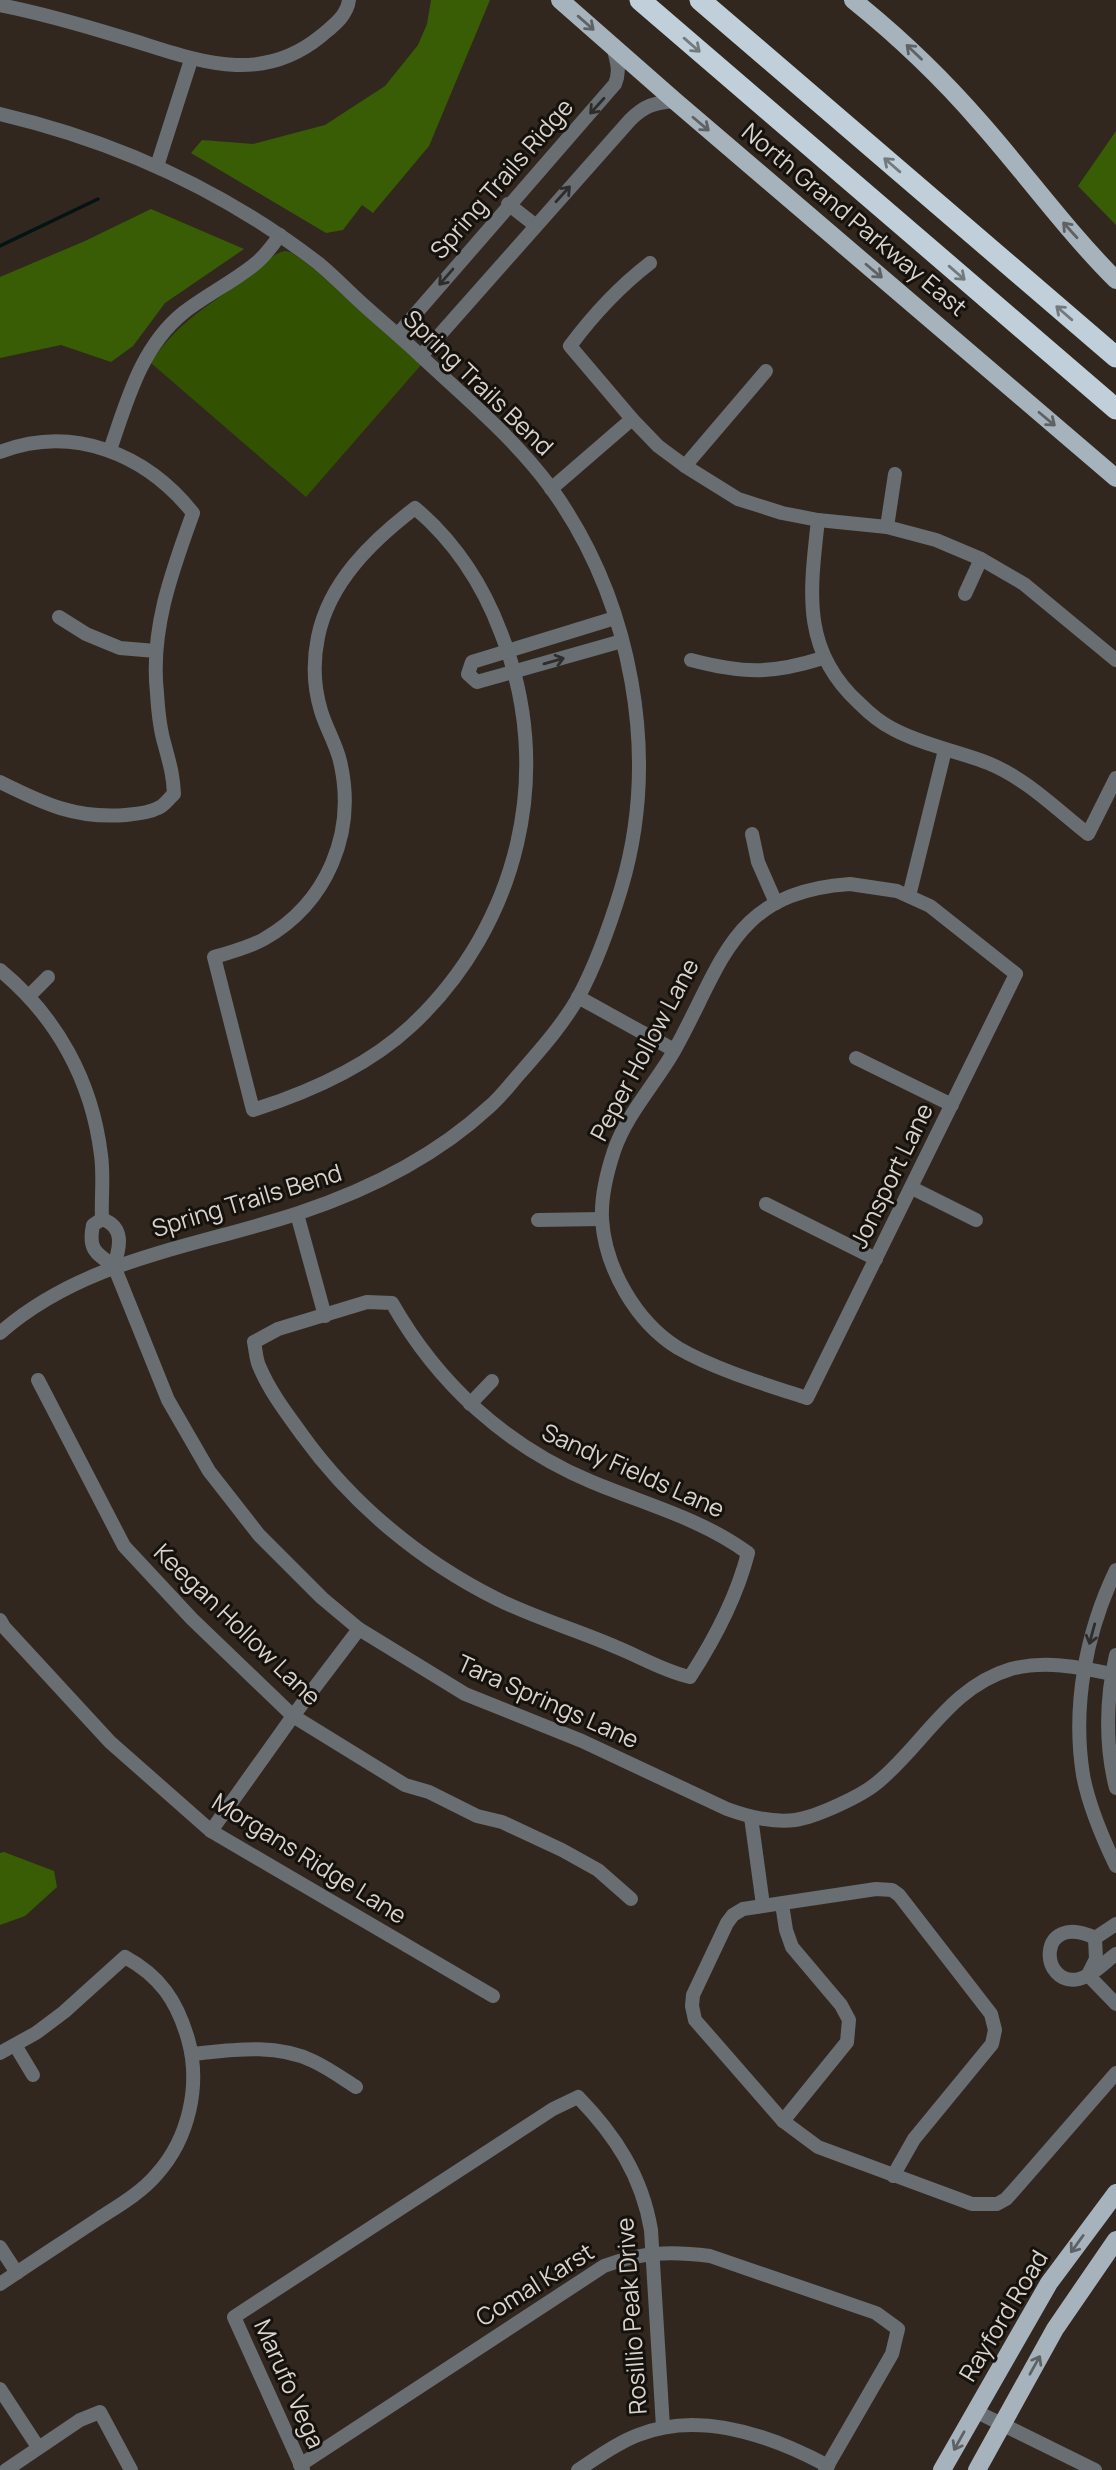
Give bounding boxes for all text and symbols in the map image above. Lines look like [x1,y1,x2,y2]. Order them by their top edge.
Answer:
one-way arrow [577,15,595,31]
one-way arrow [682,37,700,53]
one-way arrow [906,43,923,60]
street label: Spring Trails Ridge [422,91,580,265]
one-way arrow [588,97,605,114]
street label: North Grand Parkway East [735,115,974,323]
one-way arrow [691,116,709,131]
one-way arrow [883,157,901,173]
one-way arrow [555,186,571,204]
one-way arrow [1062,221,1078,239]
one-way arrow [864,263,882,279]
one-way arrow [948,265,966,281]
one-way arrow [438,268,454,286]
street label: Spring Trails Bend [397,302,561,462]
one-way arrow [1055,305,1073,321]
one-way arrow [1037,411,1055,427]
one-way arrow [542,654,564,667]
street label: Peper Hollow Lane [582,952,706,1146]
street label: Jonsport Lane [841,1097,940,1253]
street label: Spring Trails Bend [148,1155,345,1244]
street label: Sandy Fields Lane [537,1415,730,1525]
street label: Keegan Hollow Lane [147,1535,329,1712]
one-way arrow [1085,1623,1098,1645]
street label: Tara Springs Lane [453,1646,644,1755]
street label: Morgans Ridge Lane [206,1785,413,1931]
street label: Rosillio Peak Drive [607,2216,654,2416]
street label: Comal Karst [469,2234,600,2333]
one-way arrow [1070,2234,1085,2253]
street label: Rayford Road [950,2243,1055,2387]
street label: Marufo Vega [247,2314,334,2453]
one-way arrow [1028,2355,1042,2375]
one-way arrow [952,2430,966,2450]

